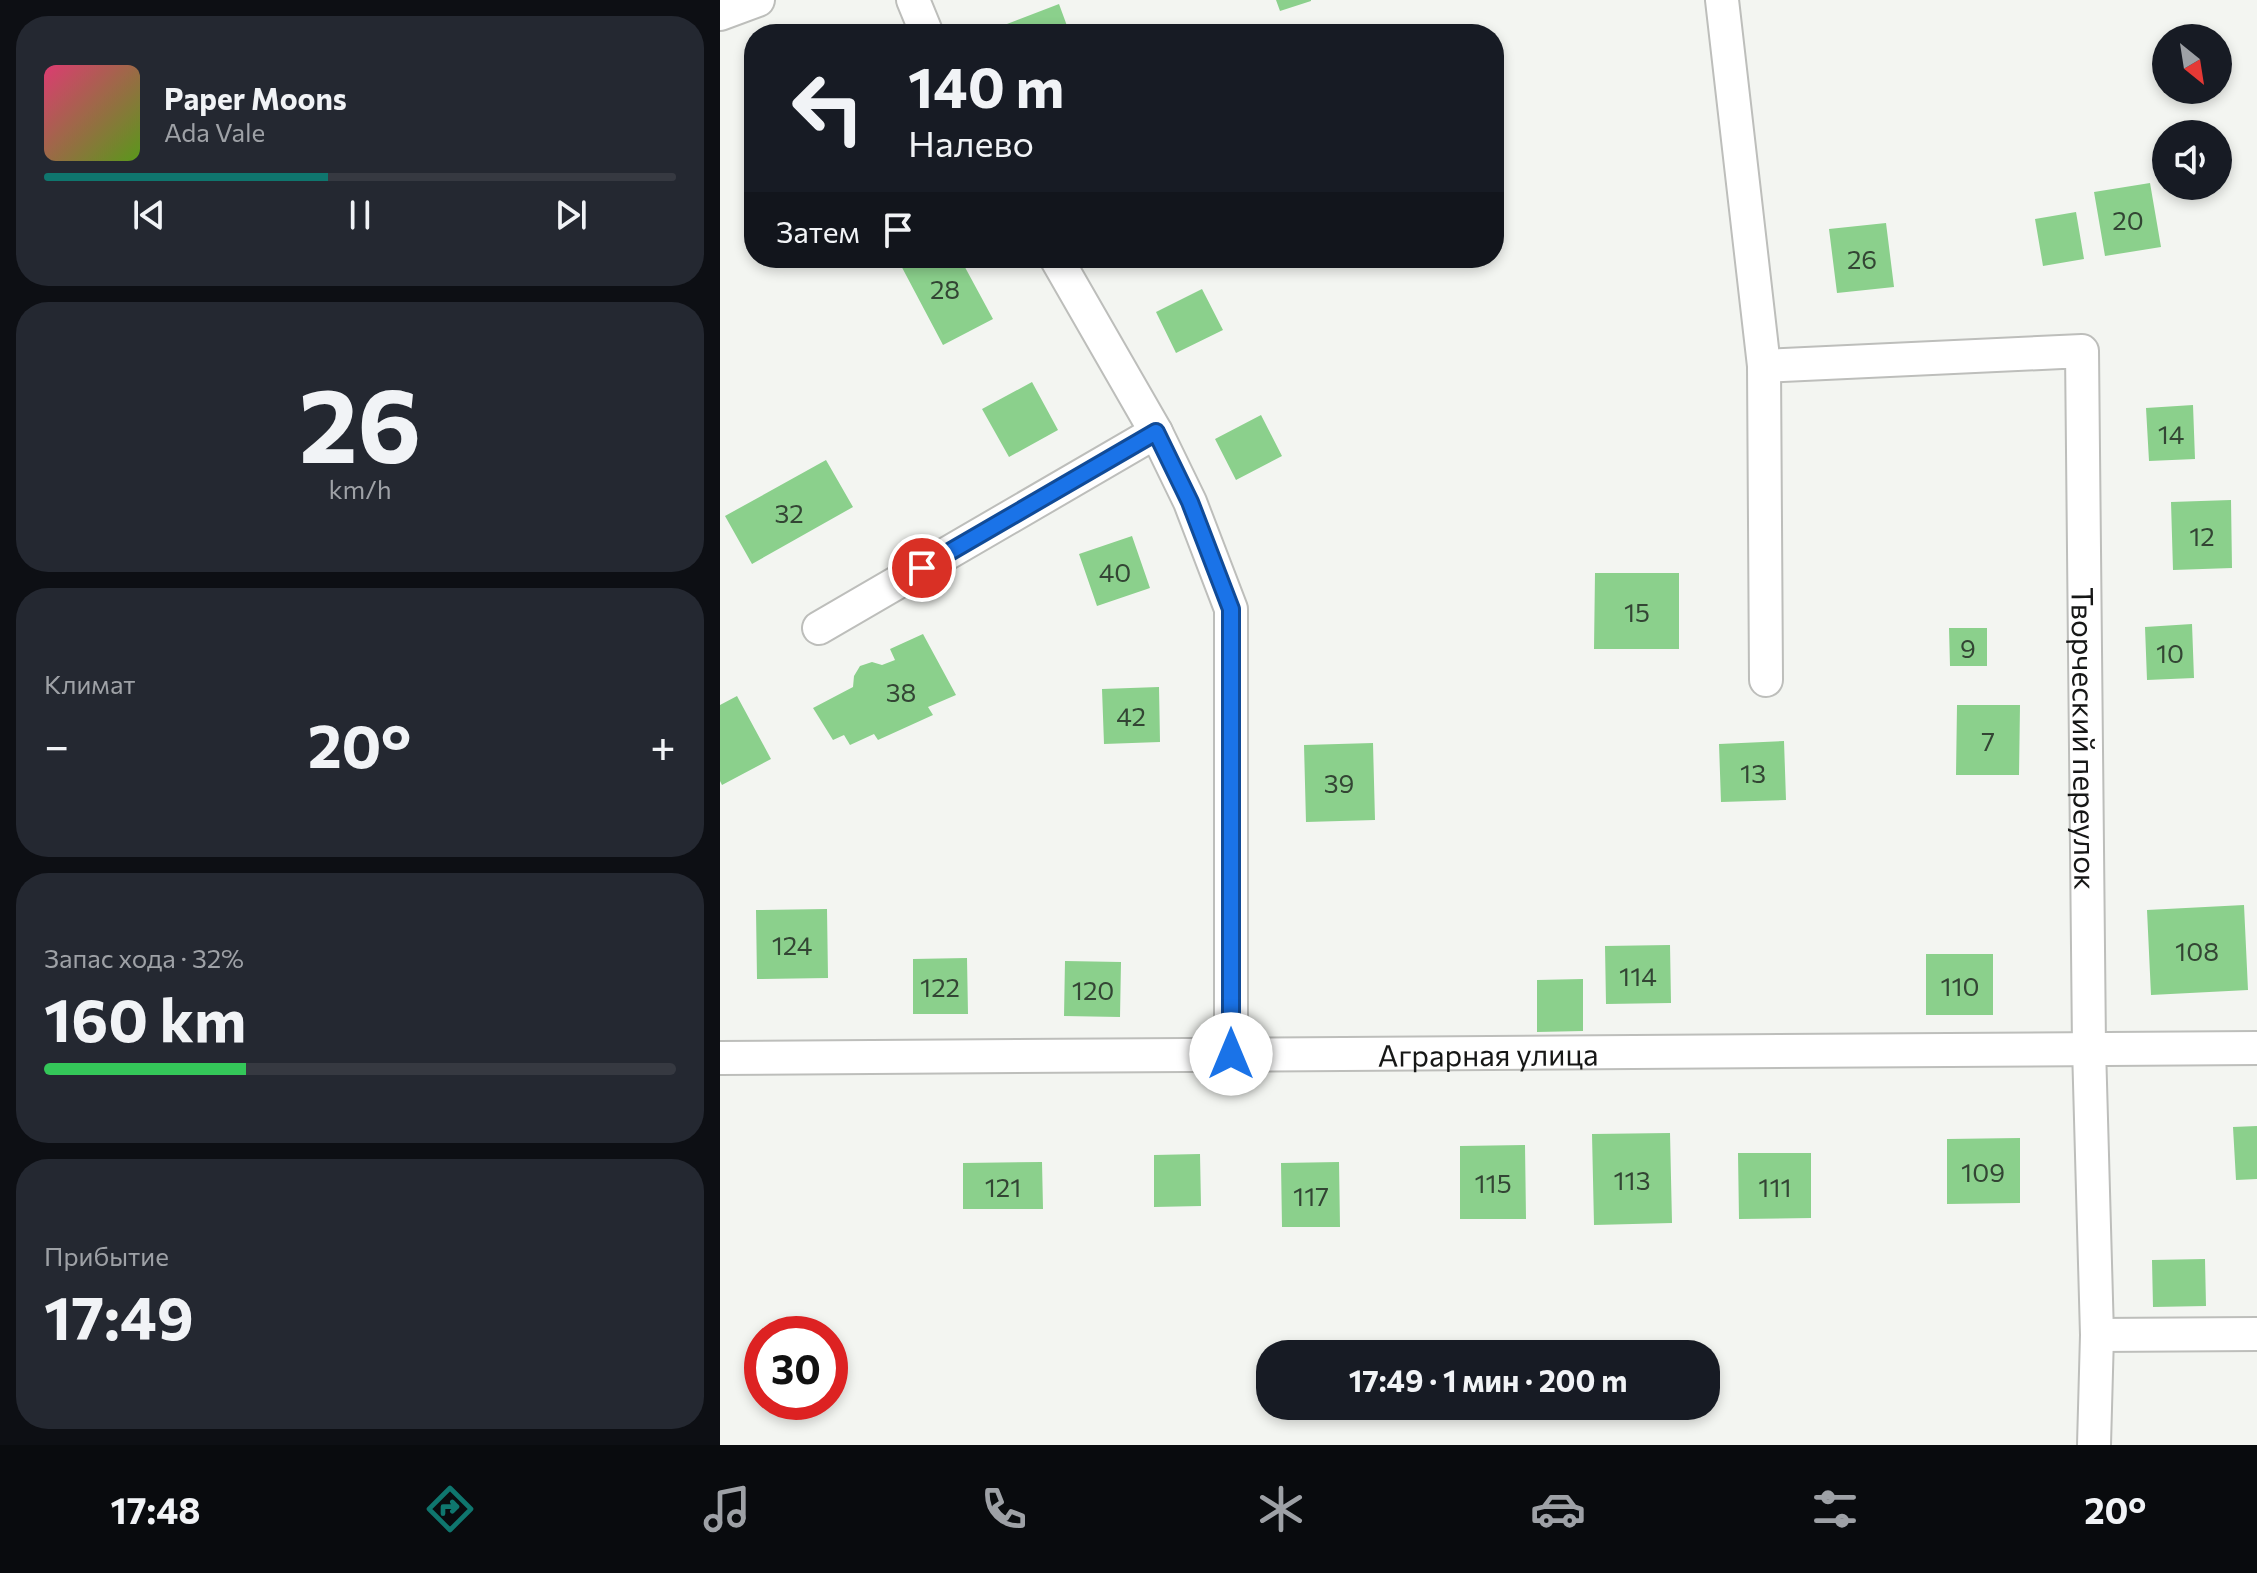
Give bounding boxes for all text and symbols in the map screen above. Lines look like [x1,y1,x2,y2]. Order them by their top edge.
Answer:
north arrow [2152,24,2232,104]
map controls [2152,24,2232,200]
text: 140 m [908,51,1064,120]
icon: left [776,56,880,160]
text: Paper Moons [164,79,347,116]
text: Ada Vale [164,116,265,147]
text: Налево [908,120,1034,164]
button: sound [2152,120,2232,200]
icon: previous [127,193,171,237]
icon: pause [338,193,382,237]
icon: next [549,193,593,237]
house number: 20 [2112,204,2144,235]
icon: arrive [876,208,920,252]
text: Затем [776,212,860,249]
house number: 26 [1847,243,1877,274]
house number: 28 [930,273,960,304]
text: 26 [299,357,421,484]
house number: 14 [2158,418,2184,449]
text: km/h [328,473,392,504]
house number: 32 [774,497,804,528]
house number: 12 [2189,520,2215,551]
pin [888,534,956,602]
icon: arrive [900,546,944,590]
house number: 40 [1099,556,1131,587]
street label: Творческий переулок [2066,587,2106,890]
house number: 15 [1624,596,1650,627]
house number: 9 [1960,632,1976,663]
house number: 10 [2156,637,2184,668]
text: Климат [44,668,136,699]
house number: 38 [886,676,916,707]
house number: 42 [1116,700,1146,731]
text: 20° [308,707,411,780]
text: − [44,717,69,771]
text: + [650,717,676,771]
house number: 7 [1981,725,1995,756]
house number: 13 [1740,757,1766,788]
house number: 39 [1324,767,1354,798]
house number: 124 [772,929,812,960]
house number: 108 [2175,935,2219,966]
text: Запас хода · 32% [44,942,244,973]
house number: 114 [1619,960,1657,991]
house number: 110 [1940,970,1980,1001]
house number: 122 [920,971,960,1002]
house number: 120 [1072,974,1114,1005]
text: 160 km [44,981,246,1054]
position arrow [1189,1012,1273,1096]
street label: Аграрная улица [1377,1034,1598,1072]
house number: 109 [1961,1156,2005,1187]
house number: 113 [1613,1164,1651,1195]
house number: 115 [1474,1167,1512,1198]
house number: 121 [985,1171,1021,1202]
house number: 111 [1758,1171,1792,1202]
house number: 117 [1293,1180,1329,1211]
text: Прибытие [44,1240,169,1271]
text: 17:49 [44,1279,194,1352]
speed limit sign: 30 [744,1316,848,1420]
text: 17:49 · 1 мин · 200 m [1349,1361,1627,1398]
icon: directions [422,1481,478,1537]
icon: music [699,1481,755,1537]
icon: phone [976,1481,1032,1537]
icon: climate [1253,1481,1309,1537]
icon: car [1530,1481,1586,1537]
icon: filters [1807,1481,1863,1537]
text: 17:48 [111,1487,201,1531]
text: 20° [2084,1487,2146,1531]

